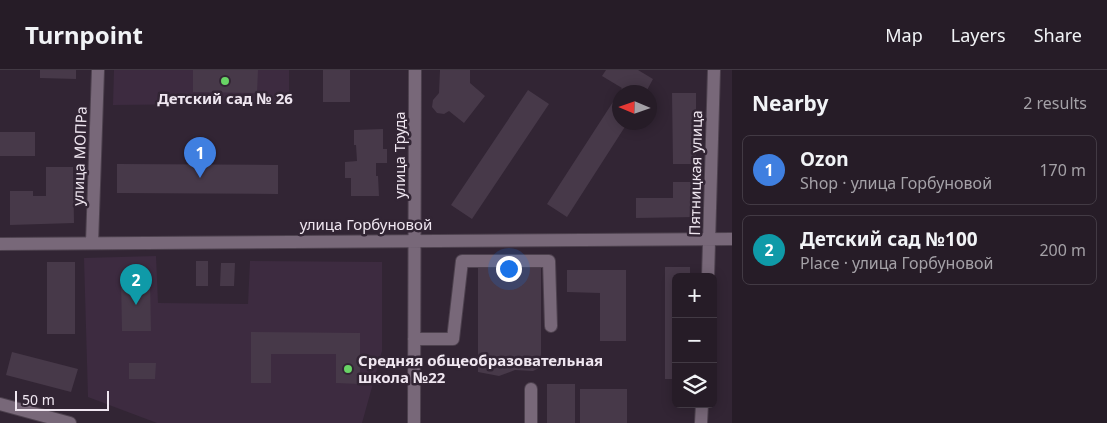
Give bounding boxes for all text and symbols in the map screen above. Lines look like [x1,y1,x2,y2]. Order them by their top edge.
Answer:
text: Turnpoint [25,18,143,51]
text: Map [885,23,923,47]
text: Layers [951,23,1006,47]
text: Share [1034,23,1082,47]
marker: Детский сад № 26 [219,75,231,87]
north arrow [612,85,657,130]
place label: Детский сад № 26 [157,88,293,108]
text: Nearby [752,89,828,117]
text: 2 results [1023,92,1087,114]
street label: улица МОПРа [67,106,91,206]
street label: Пятницкая улица [684,110,706,236]
street label: улица Труда [389,111,409,199]
pin: 1 [184,137,216,178]
text: Ozon [800,146,849,172]
text: 1 [764,159,774,181]
text: 170 m [1039,159,1086,181]
text: Shop · улица Горбуновой [800,172,992,194]
street label: улица Горбуновой [300,214,432,234]
text: Детский сад №100 [800,226,978,252]
text: 2 [764,239,774,261]
text: 200 m [1039,239,1086,261]
text: Place · улица Горбуновой [800,252,993,274]
your location [496,256,522,282]
pin: 2 [120,264,152,305]
map controls [672,273,717,408]
button: + [672,273,717,318]
button: − [672,318,717,363]
place label: Средняя общеобразовательная школа №22 [358,350,603,387]
marker: Средняя общеобразовательная школа №22 [342,363,354,375]
button: layers [672,363,717,408]
scale bar [15,388,109,411]
text: 50 m [22,390,55,409]

